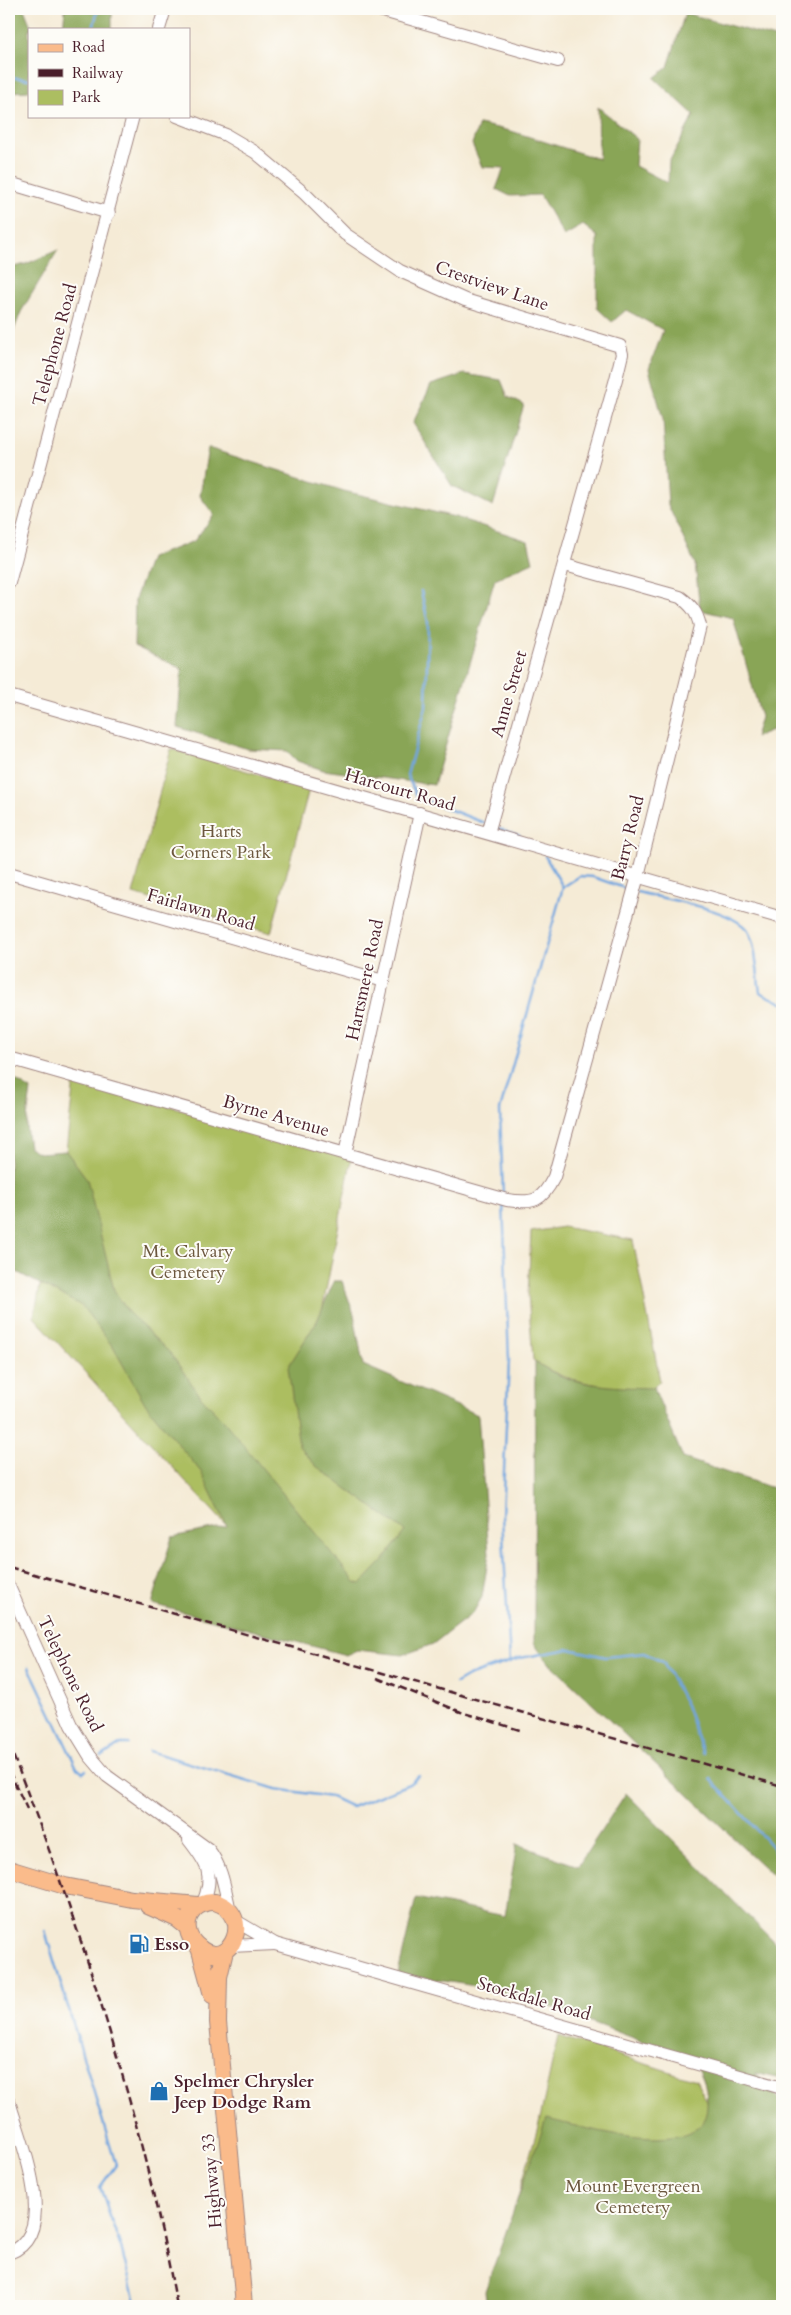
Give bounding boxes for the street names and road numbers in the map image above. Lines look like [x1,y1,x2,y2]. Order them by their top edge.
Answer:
street label: Crestview Lane [432,255,552,317]
street label: Telephone Road [27,280,84,409]
street label: Anne Street [485,647,533,740]
street label: Harcourt Road [342,762,459,818]
street label: Barry Road [605,792,651,883]
street label: Fairlawn Road [144,883,258,937]
street label: Hartsmere Road [340,917,390,1043]
street label: Byrne Avenue [220,1089,332,1143]
street label: Telephone Road [31,1612,109,1737]
street label: Stockdale Road [474,1971,594,2027]
street label: Highway 33 [195,2133,229,2229]

